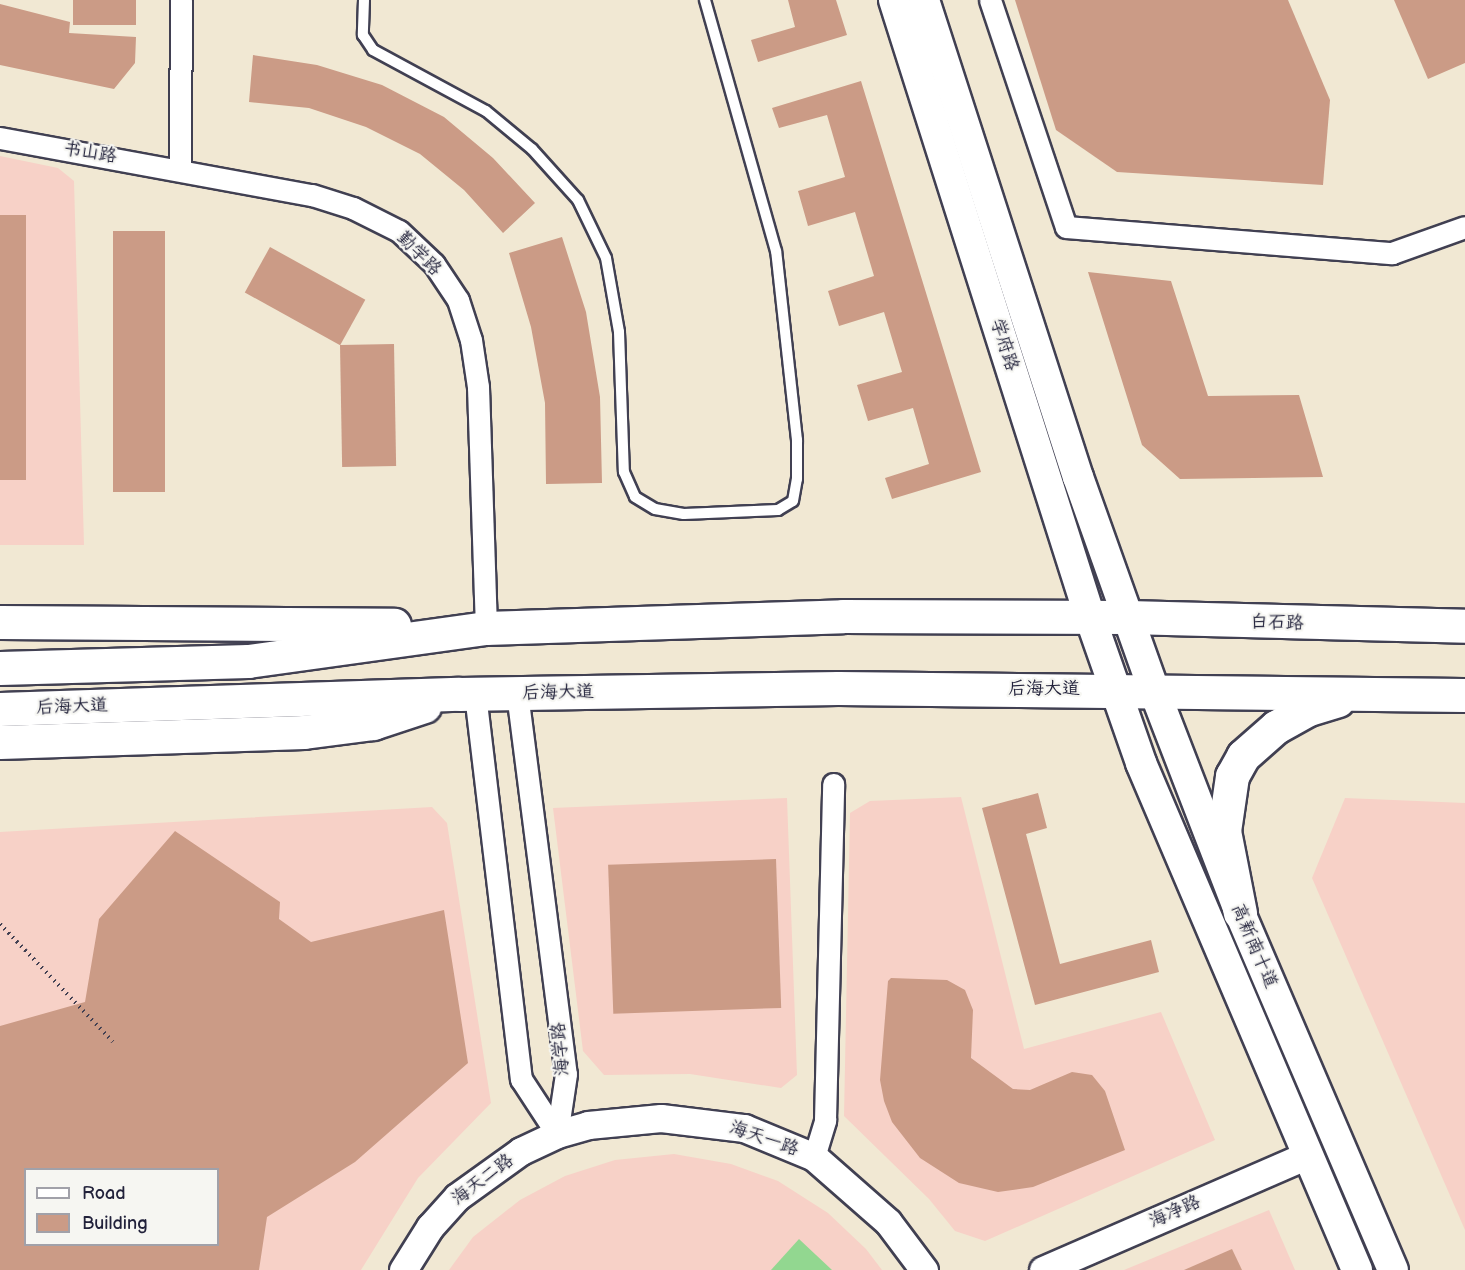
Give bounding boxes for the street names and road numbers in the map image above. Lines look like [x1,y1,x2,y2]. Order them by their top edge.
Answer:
street label: 书山路 [62,138,118,168]
street label: 勤学路 [392,227,446,281]
street label: 学府路 [985,316,1023,374]
street label: 白石路 [1250,611,1304,635]
street label: 后海大道 [1008,678,1080,700]
street label: 后海大道 [522,682,594,704]
street label: 后海大道 [36,695,108,719]
street label: 高新南十道 [1226,900,1282,992]
street label: 海学路 [548,1021,574,1077]
street label: 海天一路 [726,1117,802,1161]
street label: 海天二路 [448,1150,518,1210]
street label: 海净路 [1146,1191,1204,1233]

